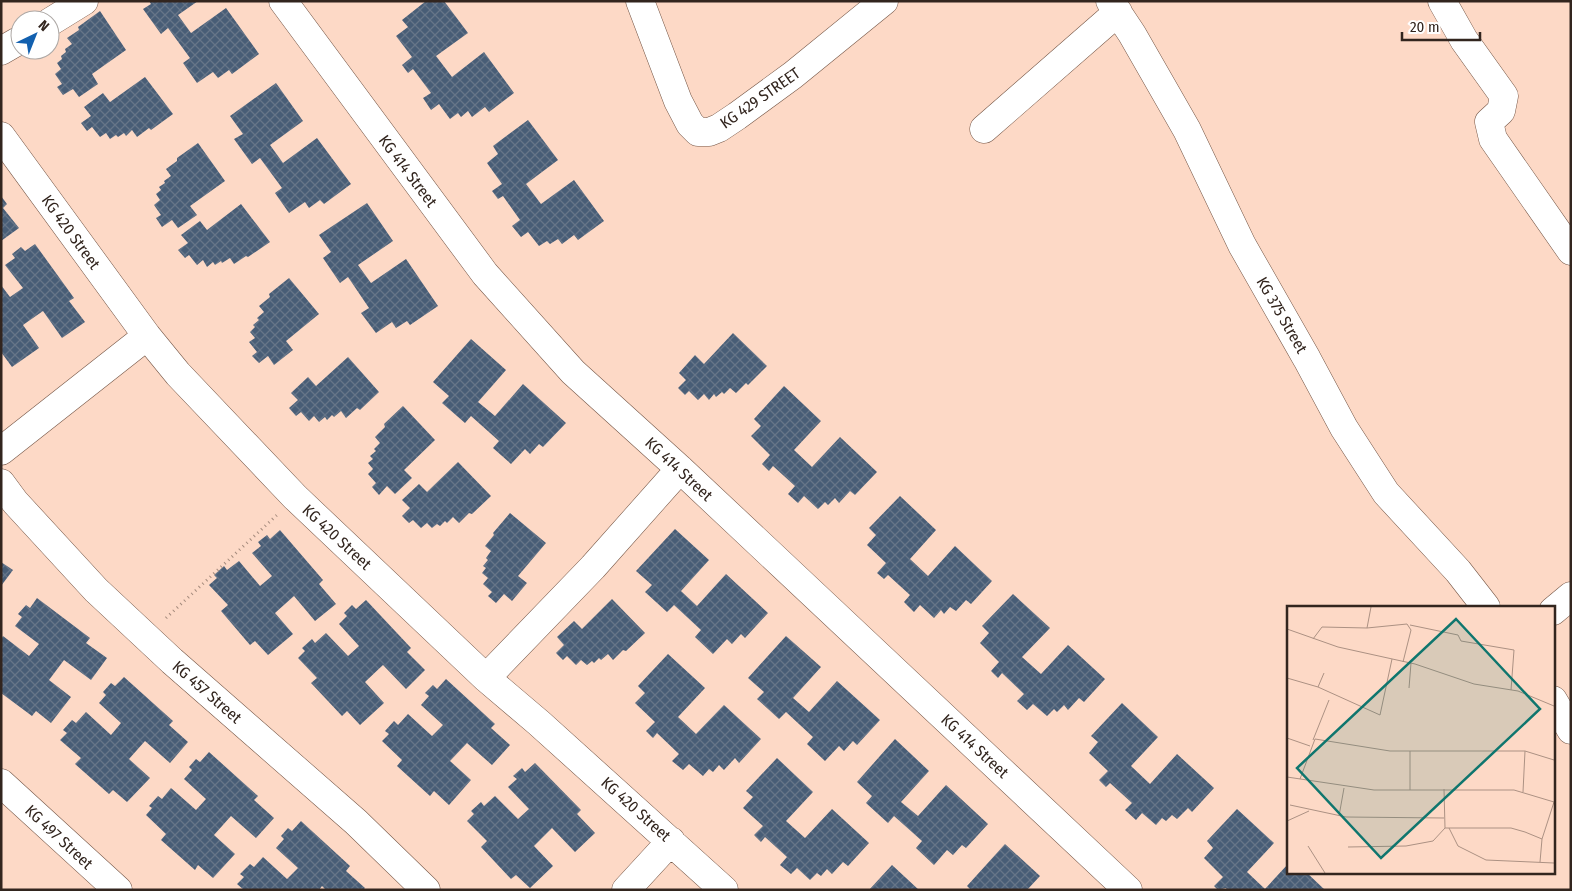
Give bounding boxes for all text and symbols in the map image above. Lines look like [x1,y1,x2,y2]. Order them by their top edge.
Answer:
north arrow [10,10,60,60]
scale bar [1402,10,1480,42]
text: N [35,17,52,35]
text: 20 m [1410,18,1440,36]
street label: KG 429 STREET [716,63,804,133]
street label: KG 414 Street [375,131,442,211]
street label: KG 420 Street [38,191,105,273]
street label: KG 375 Street [1253,273,1312,357]
street label: KG 414 Street [641,433,717,506]
street label: KG 420 Street [299,500,376,574]
inset map [1287,606,1554,874]
street label: KG 457 Street [169,657,246,728]
street label: KG 414 Street [937,710,1013,783]
street label: KG 420 Street [597,773,675,846]
street label: KG 497 Street [21,801,97,874]

